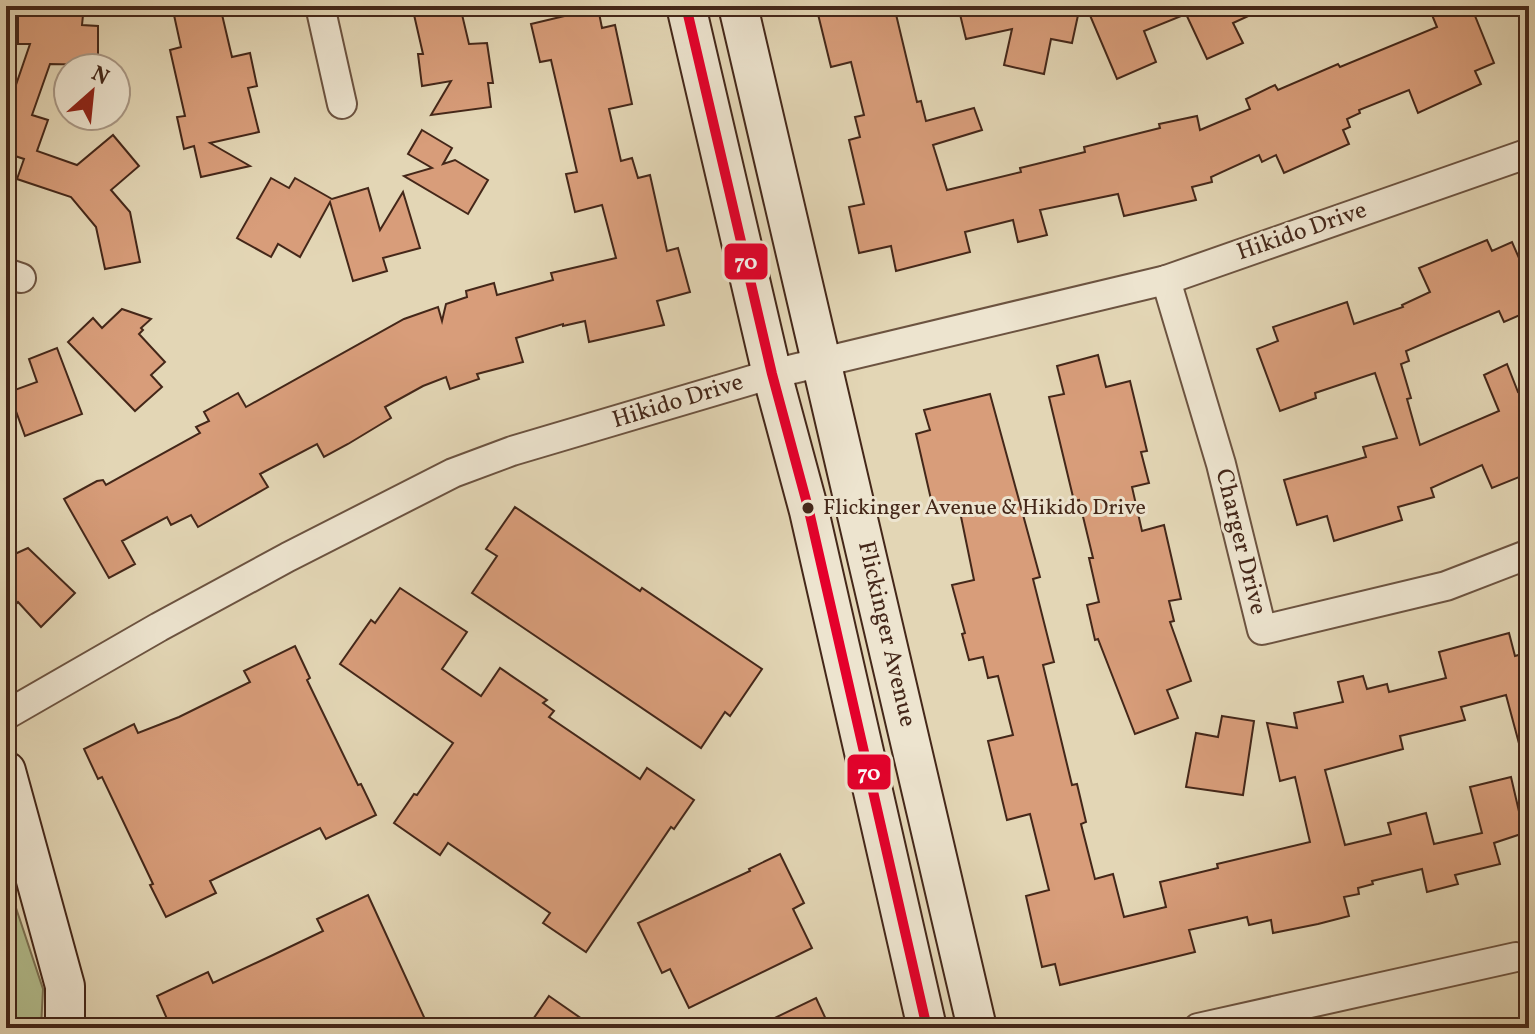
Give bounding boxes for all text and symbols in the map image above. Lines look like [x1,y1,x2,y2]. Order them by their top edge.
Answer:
north arrow [52,52,132,132]
text: N [86,59,114,94]
street label: Hikido Drive [1232,194,1372,270]
line badge: 70 [723,242,769,281]
text: 70 [734,248,758,279]
street label: Hikido Drive [608,366,748,438]
street label: Charger Drive [1205,466,1275,618]
place label: Flickinger Avenue & Hikido Drive [823,493,1146,524]
marker: Flickinger Avenue & Hikido Drive [800,500,816,516]
street label: Flickinger Avenue [848,538,924,730]
line badge: 70 [846,753,892,791]
text: 70 [857,759,881,790]

